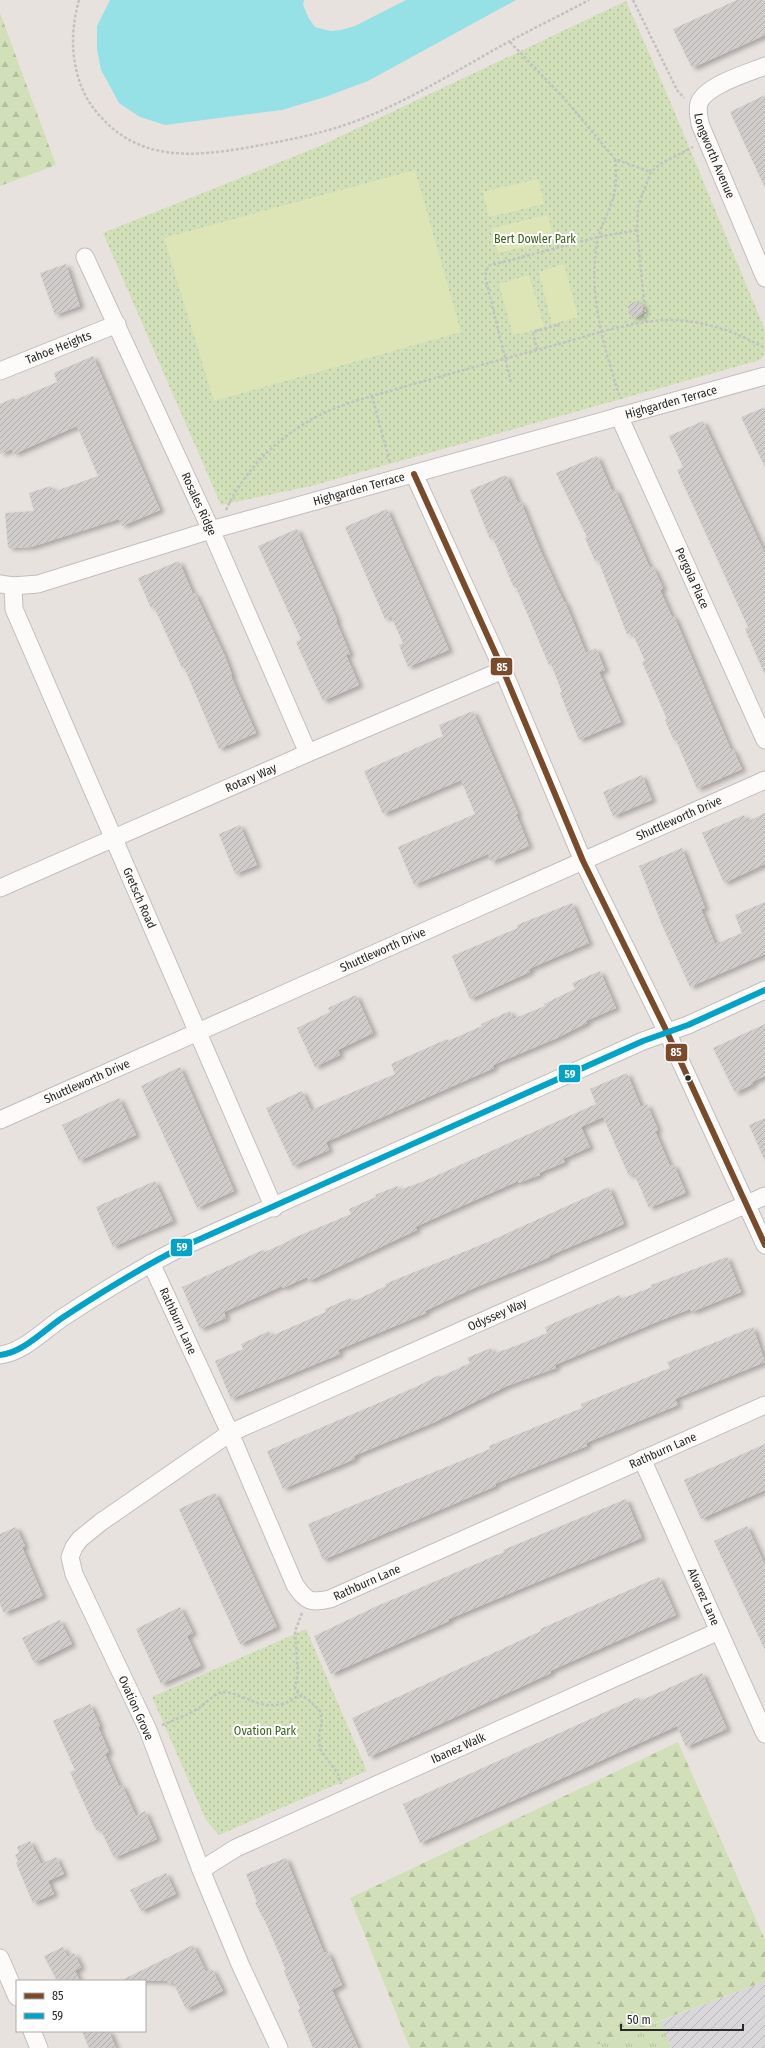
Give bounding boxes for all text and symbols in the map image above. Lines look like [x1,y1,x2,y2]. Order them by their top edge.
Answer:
street label: Longworth Avenue [691,112,738,201]
park label: Bert Dowler Park [494,232,576,246]
street label: Tahoe Heights [24,328,93,367]
street label: Highgarden Terrace [624,383,719,422]
street label: Highgarden Terrace [311,469,406,508]
street label: Rosales Ridge [178,470,220,538]
street label: Pergola Place [672,546,712,611]
line badge: 85 [490,657,513,676]
text: 85 [496,661,508,674]
street label: Rotary Way [223,760,279,795]
street label: Shuttleworth Drive [634,793,724,843]
street label: Gretsch Road [120,865,159,931]
street label: Shuttleworth Drive [338,925,428,975]
line badge: 85 [665,1043,688,1062]
text: 85 [670,1046,682,1059]
street label: Shuttleworth Drive [42,1056,132,1107]
line badge: 59 [558,1064,581,1083]
text: 59 [565,1068,576,1081]
unlabelled marker [683,1073,693,1083]
line badge: 59 [170,1238,193,1257]
text: 59 [177,1241,188,1254]
street label: Rathburn Lane [156,1285,200,1357]
street label: Odyssey Way [466,1295,530,1334]
street label: Rathburn Lane [627,1429,699,1472]
street label: Rathburn Lane [331,1561,403,1604]
street label: Alvarez Lane [685,1566,723,1628]
street label: Ovation Grove [116,1674,156,1743]
park label: Ovation Park [234,1724,297,1738]
street label: Ibanez Walk [429,1730,488,1766]
legend [16,1980,146,2032]
text: 85 [52,1989,64,2003]
scale bar [621,2006,743,2032]
text: 59 [52,2009,63,2023]
text: 50 m [627,2013,651,2027]

